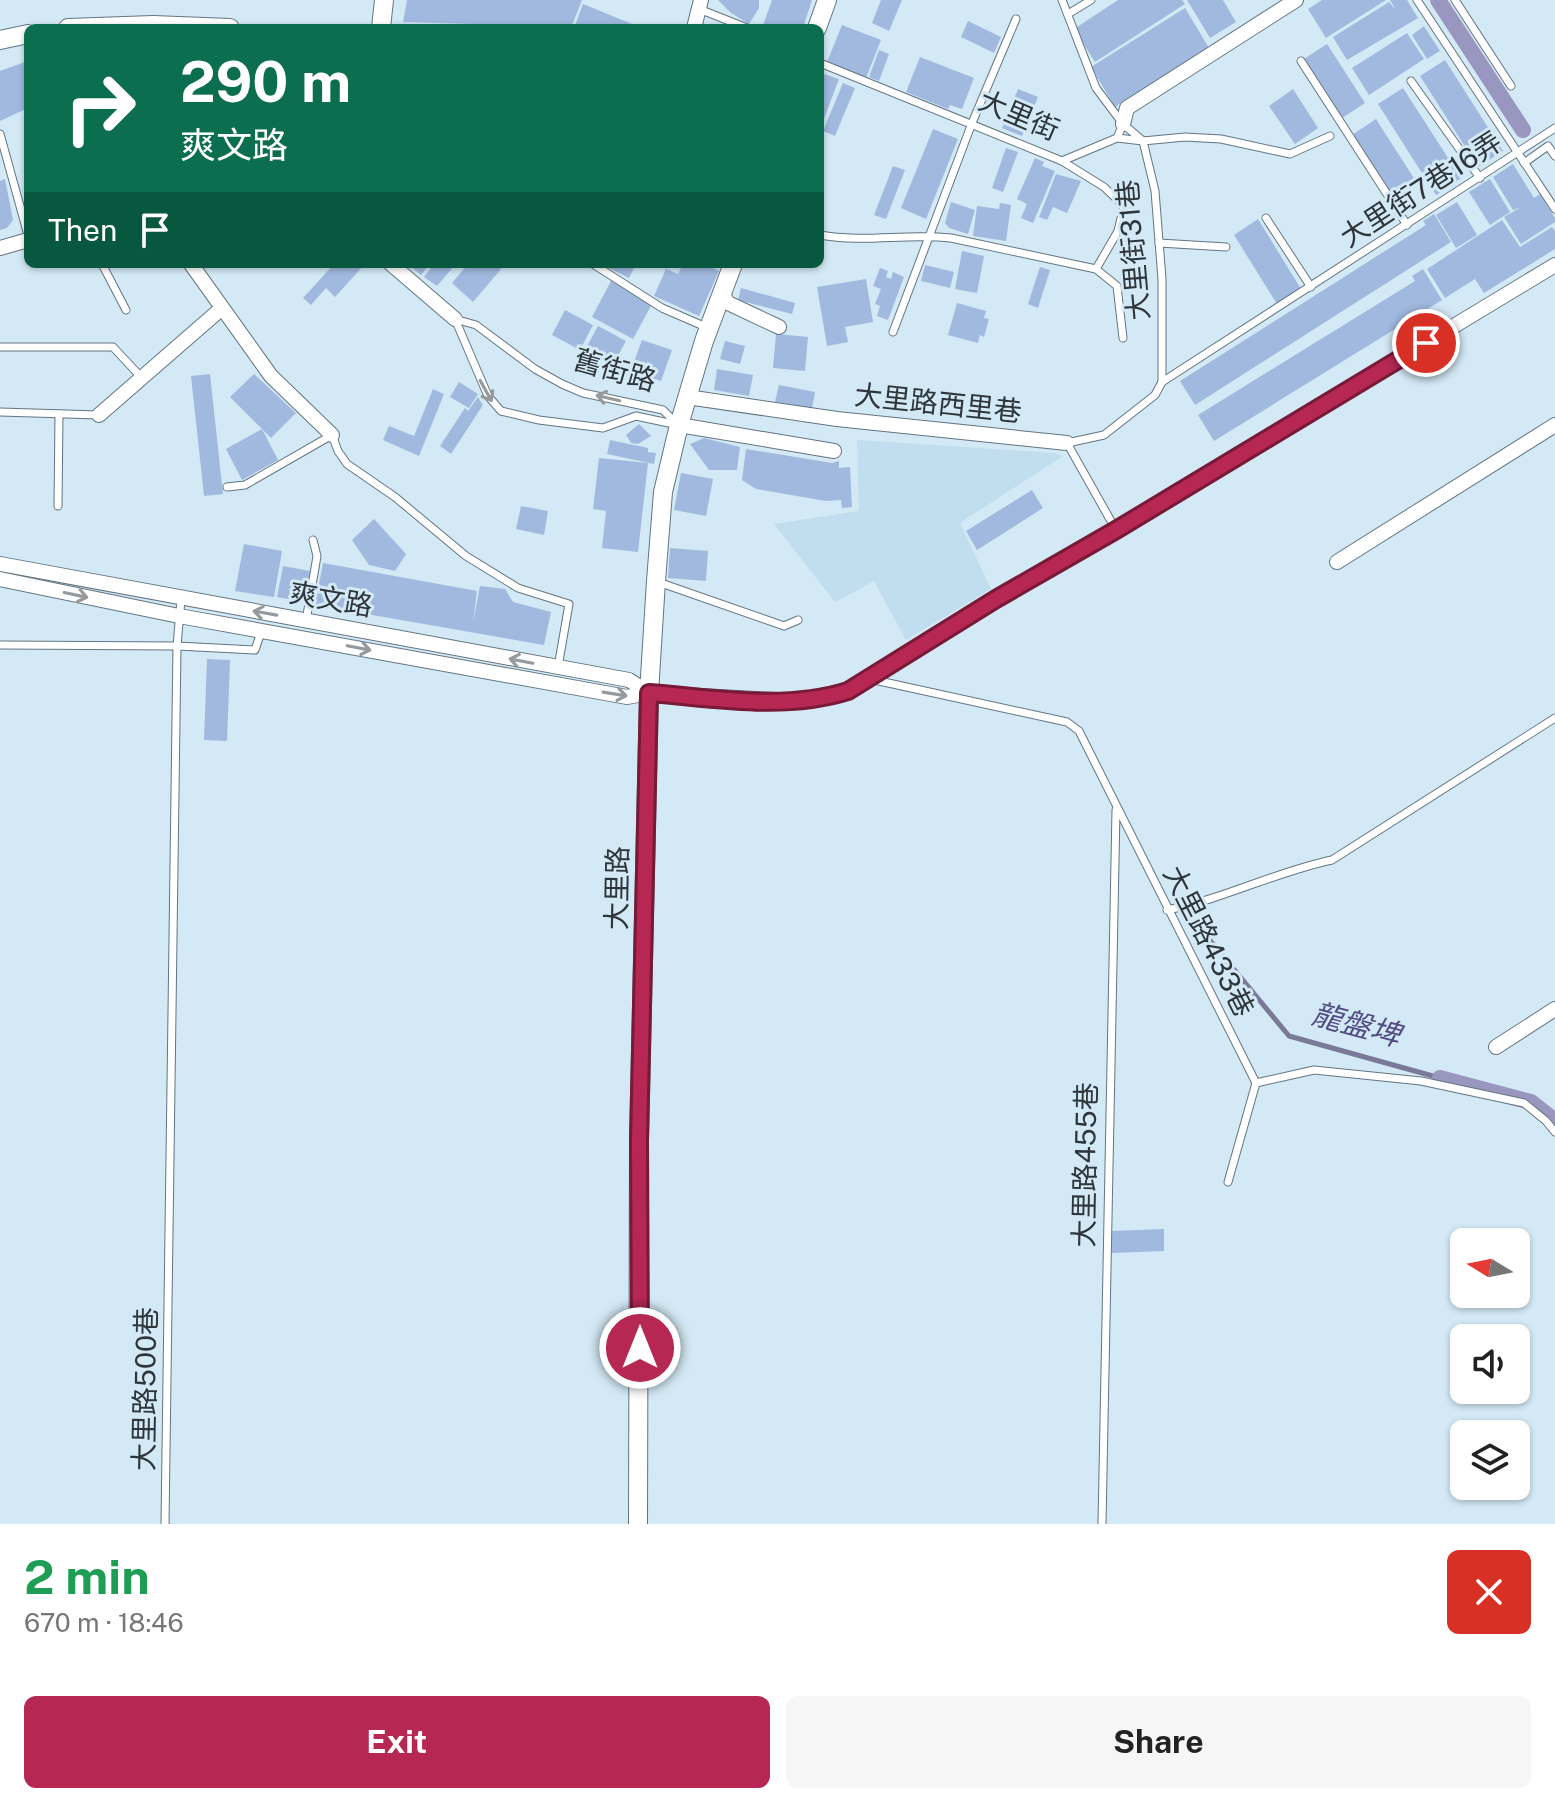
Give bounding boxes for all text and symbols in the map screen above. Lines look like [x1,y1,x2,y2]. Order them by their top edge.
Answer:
text: 290 m [180,49,351,115]
icon: right [48,56,152,160]
street label: 大里街 [974,83,1064,146]
text: 爽文路 [180,124,288,166]
street label: 大里街7巷16弄 [1334,124,1508,253]
street label: 大里街31巷 [1110,178,1155,322]
icon: arrive [133,208,177,252]
text: Then [48,212,117,248]
pin [1392,309,1460,377]
icon: arrive [1404,321,1448,365]
street label: 舊街路 [570,342,660,397]
street label: 大里路西里巷 [853,377,1023,428]
one-way arrow [478,378,494,402]
one-way arrow [595,390,621,405]
street label: 爽文路 [287,575,375,622]
one-way arrow [63,588,89,603]
one-way arrow [253,605,279,620]
one-way arrow [346,641,372,656]
one-way arrow [509,652,534,667]
one-way arrow [602,688,627,703]
street label: 大里路 [599,846,634,930]
street label: 大里路433巷 [1157,860,1262,1022]
water label: 龍盤埤 [1308,995,1407,1054]
street label: 大里路455巷 [1067,1082,1102,1248]
north arrow [1450,1228,1530,1308]
map controls [1450,1228,1530,1500]
position arrow [598,1306,682,1390]
street label: 大里路500巷 [127,1307,162,1471]
button: sound [1450,1324,1530,1404]
button: layers [1450,1420,1530,1500]
text: 2 min [24,1548,150,1605]
button: close [1447,1550,1531,1634]
text: 670 m · 18:46 [24,1607,184,1638]
button: Exit [24,1696,770,1788]
button: Share [786,1696,1531,1788]

